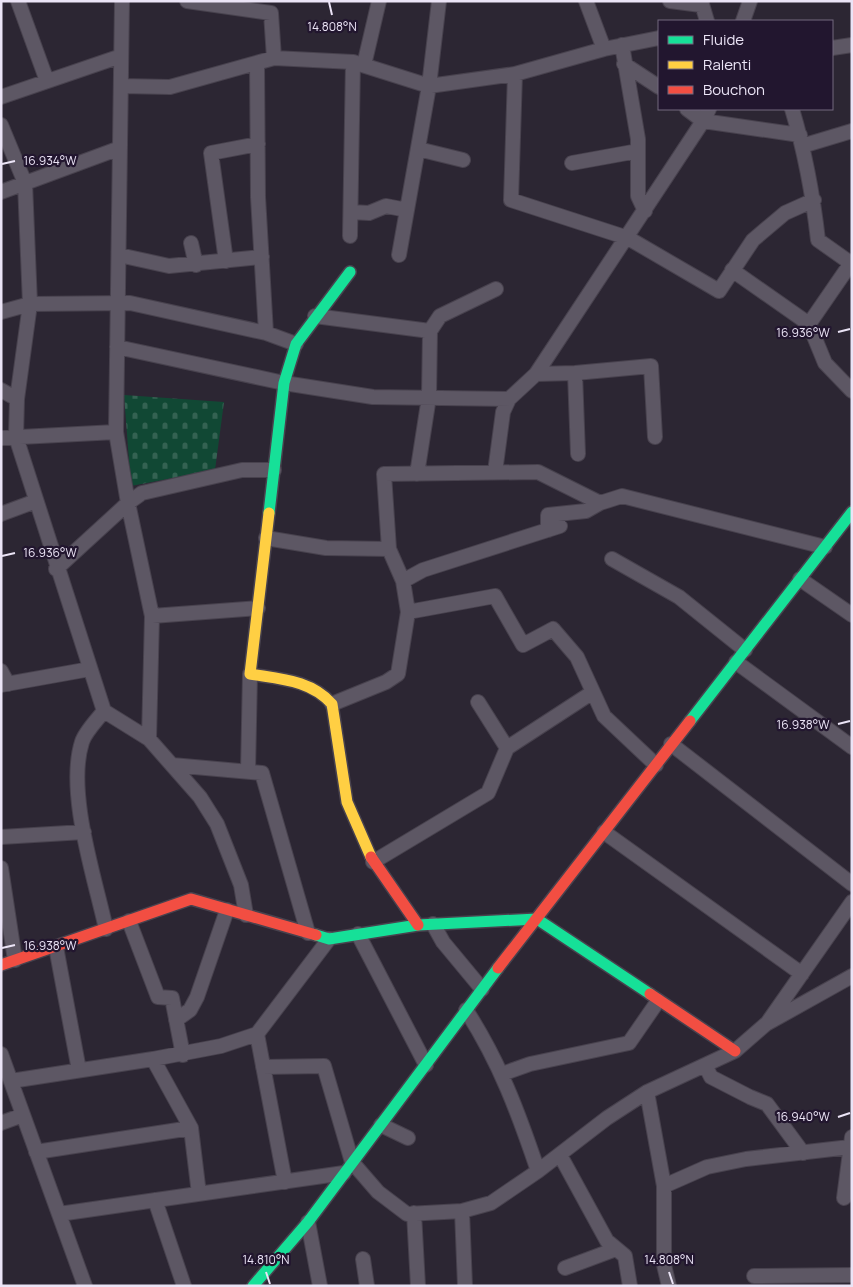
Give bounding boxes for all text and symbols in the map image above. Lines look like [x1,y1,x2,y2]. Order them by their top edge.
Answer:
text: 14.808°N [307,18,357,35]
legend [658,20,833,110]
text: Fluide [703,29,744,50]
text: Ralenti [703,54,751,75]
text: Bouchon [703,79,765,100]
text: 16.934°W [24,152,77,169]
text: 16.936°W [776,324,830,341]
text: 16.936°W [23,544,77,561]
text: 16.938°W [777,716,830,733]
text: 16.938°W [24,937,77,954]
text: 16.940°W [776,1108,831,1125]
text: 14.810°N [242,1251,290,1268]
text: 14.808°N [644,1251,694,1268]

